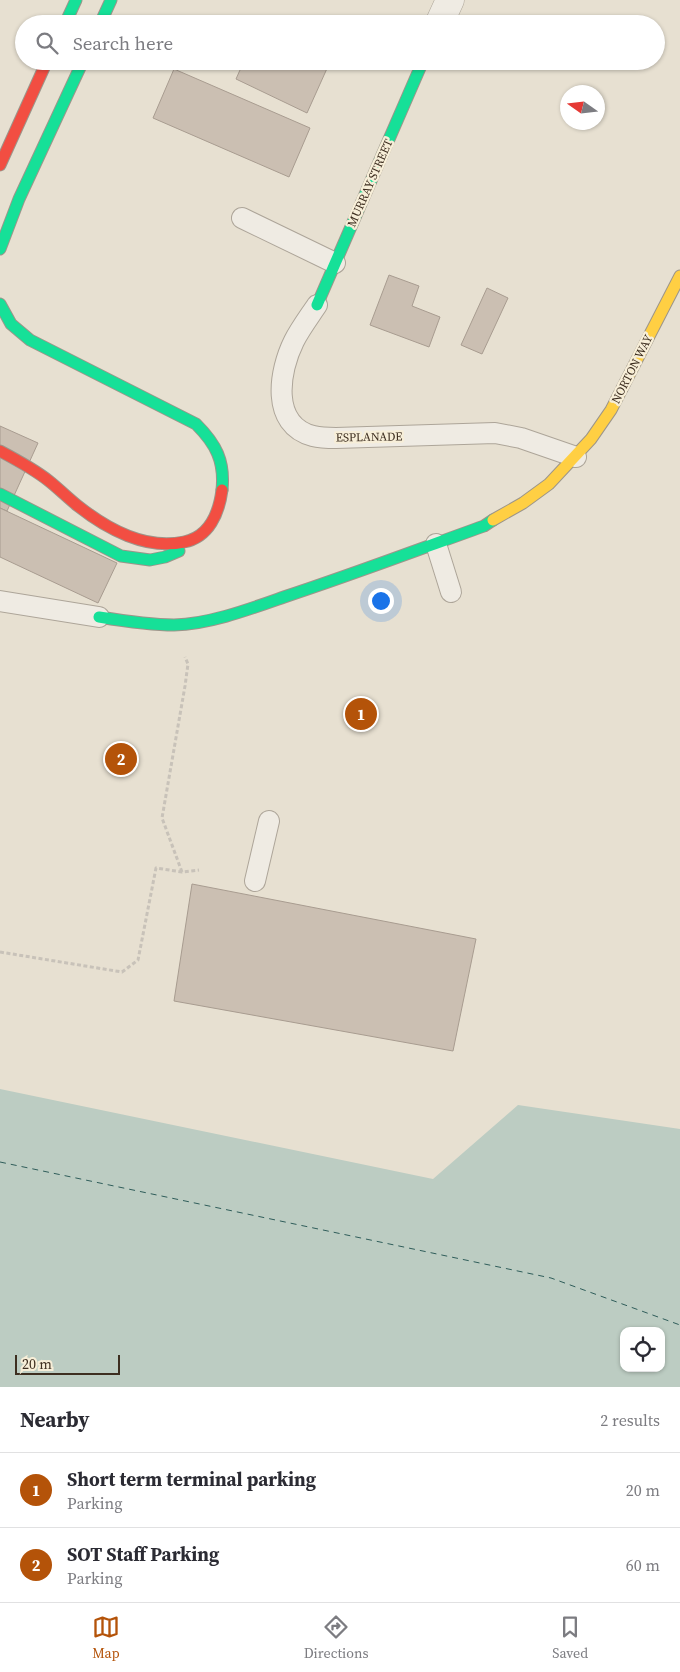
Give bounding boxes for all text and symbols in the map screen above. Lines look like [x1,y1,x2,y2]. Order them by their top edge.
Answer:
search box [15,15,665,70]
icon: search [33,29,61,57]
text: Search here [73,30,173,56]
north arrow [560,85,605,130]
street label: MURRAY STREET [343,136,397,230]
street label: NORTON WAY [608,331,656,406]
street label: ESPLANADE [335,428,403,446]
your location [368,588,394,614]
pin: 1 [345,695,377,733]
pin: 2 [105,740,137,778]
map controls [620,1327,665,1372]
button: locate [620,1327,665,1372]
scale bar [15,1352,120,1375]
text: 20 m [22,1354,52,1374]
text: Nearby [20,1405,90,1434]
text: 2 results [600,1409,660,1431]
text: Short term terminal parking [67,1466,316,1492]
text: 1 [32,1479,40,1501]
text: 20 m [626,1479,660,1501]
text: Parking [67,1492,123,1514]
text: SOT Staff Parking [67,1541,219,1567]
text: 2 [32,1554,40,1576]
text: 60 m [626,1554,660,1576]
text: Parking [67,1567,123,1589]
tab: Map [92,1613,120,1663]
tab: Directions [304,1613,368,1663]
tab: Saved [552,1613,588,1663]

